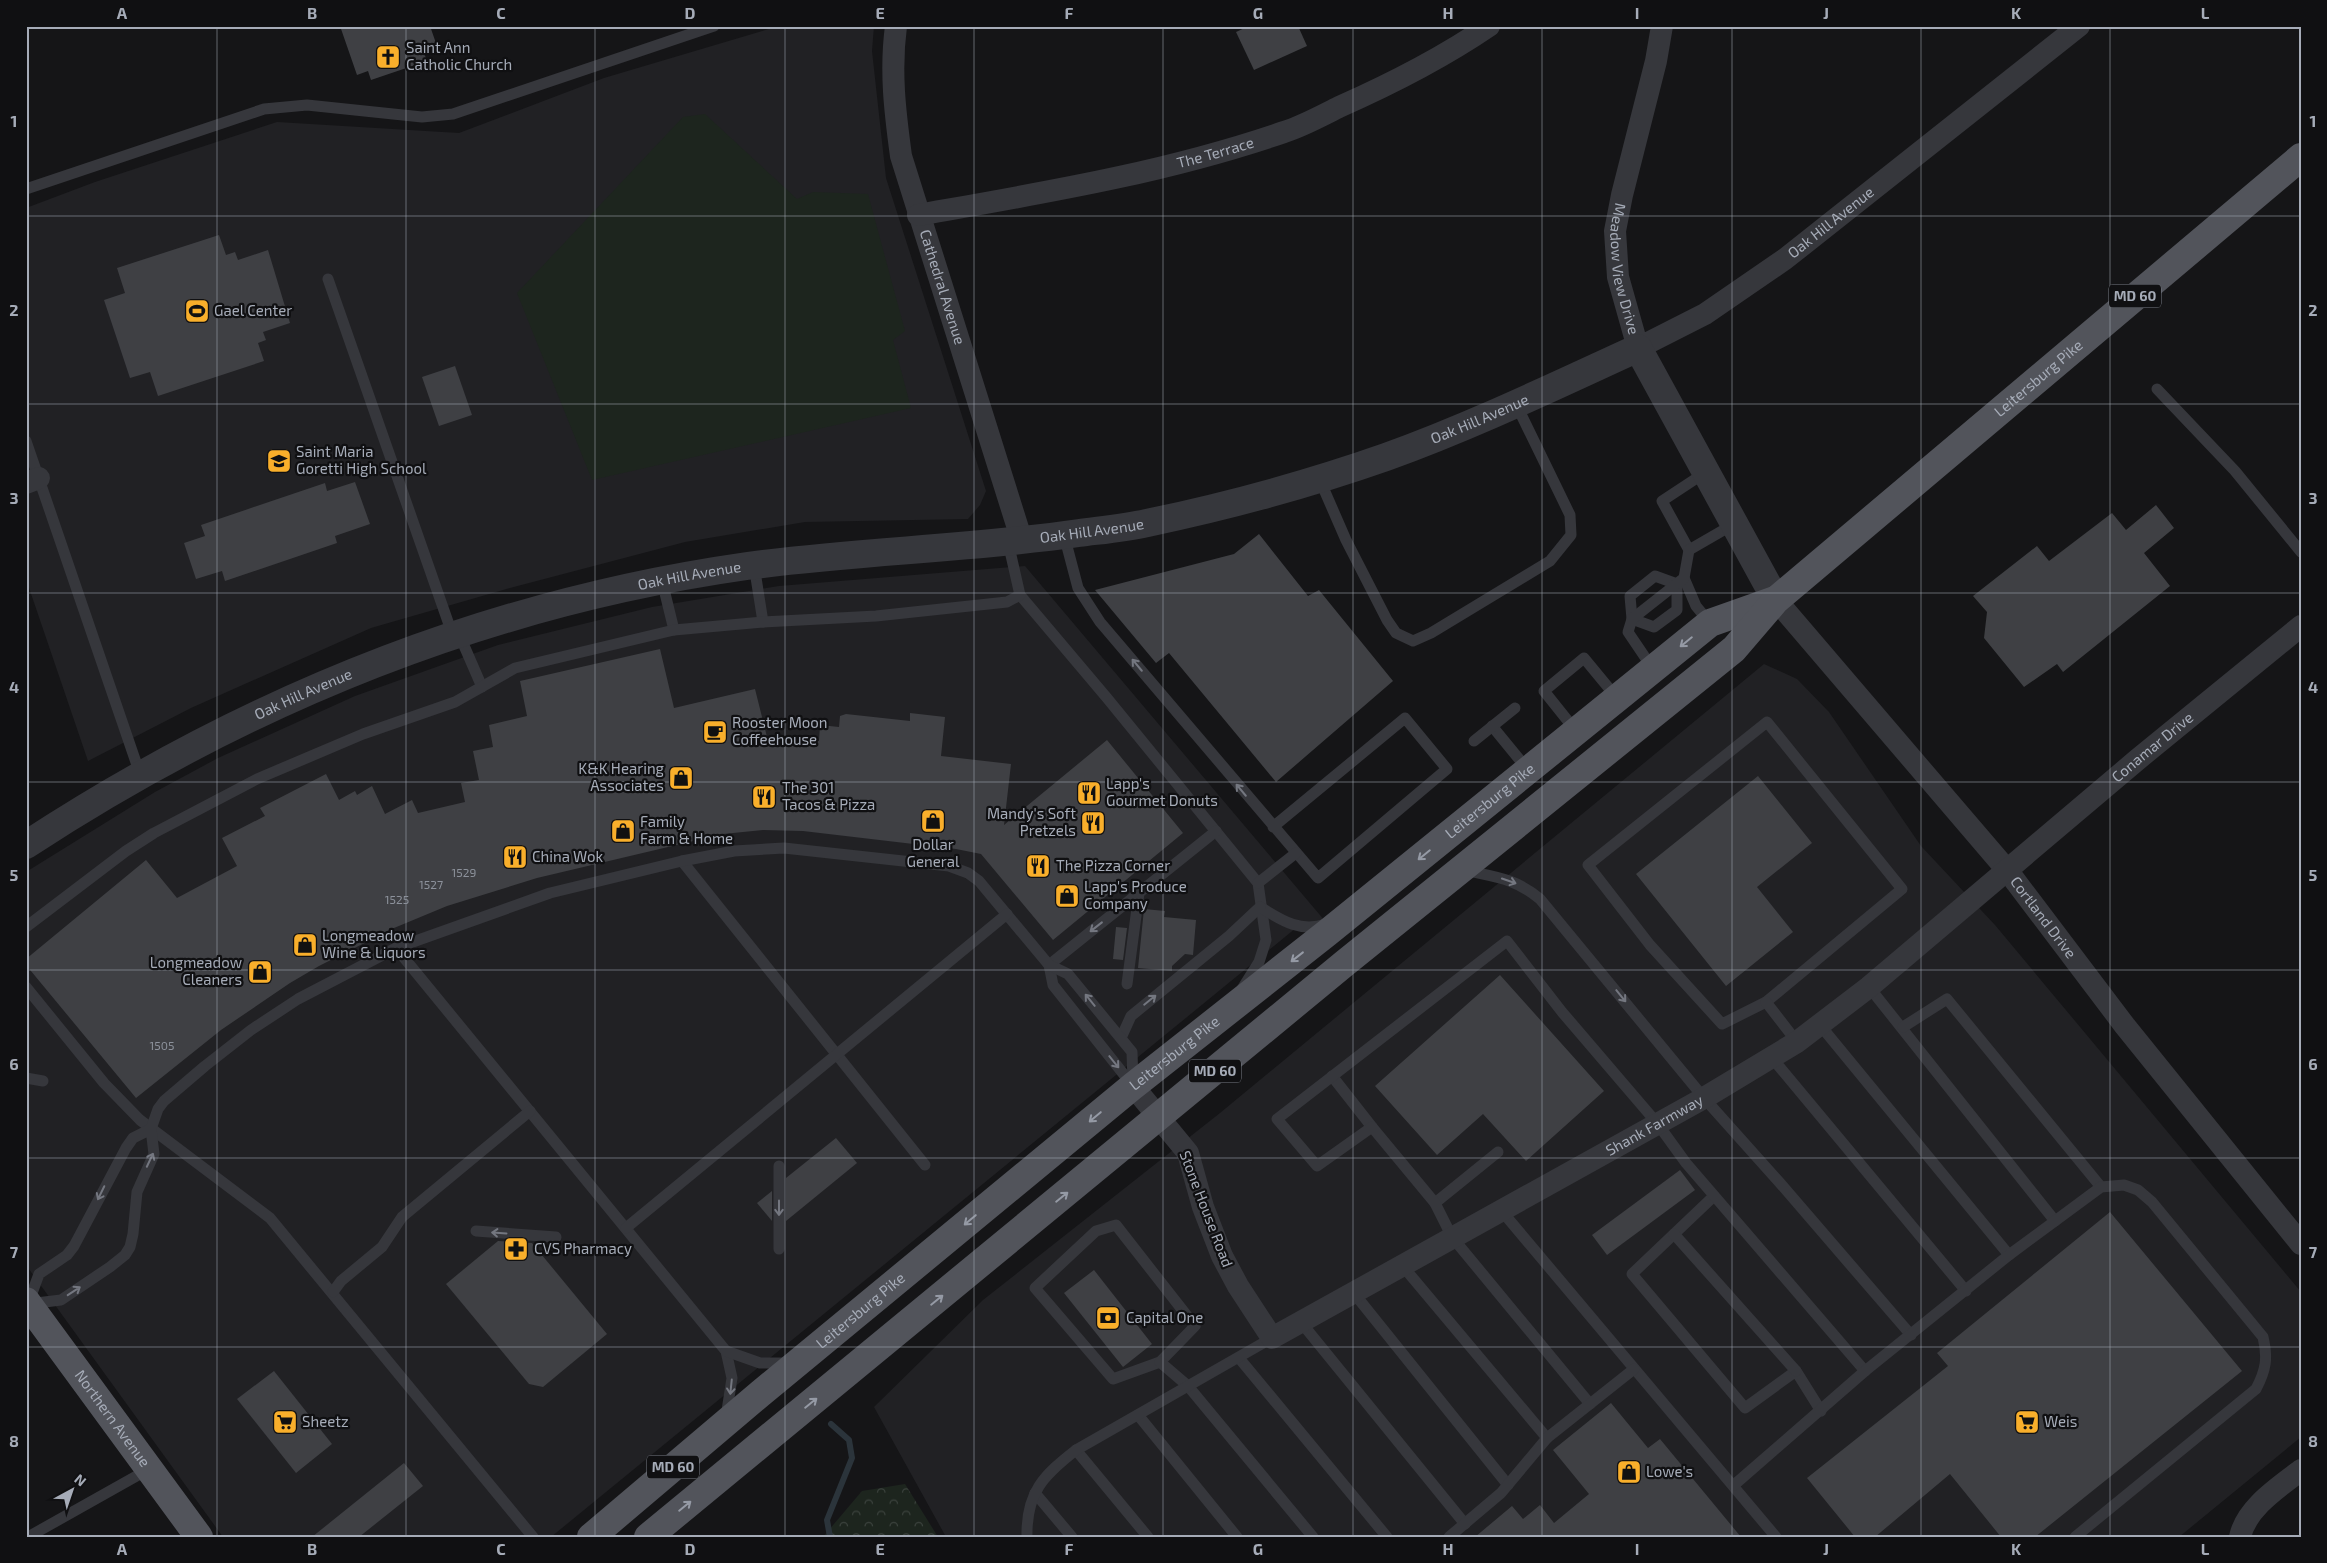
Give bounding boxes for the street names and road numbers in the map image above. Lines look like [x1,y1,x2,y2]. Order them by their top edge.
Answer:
street label: The Terrace [1175,132,1256,171]
street label: Oak Hill Avenue [1784,182,1877,261]
street label: Meadow View Drive [1607,202,1644,336]
street label: Cathedral Avenue [917,227,970,347]
road number: MD 60 [2109,284,2161,308]
street label: Leitersburg Pike [1990,335,2086,420]
street label: Oak Hill Avenue [1428,389,1531,447]
street label: Oak Hill Avenue [1039,514,1145,546]
street label: Oak Hill Avenue [636,557,742,593]
street label: Oak Hill Avenue [251,664,354,723]
street label: Conamar Drive [2108,708,2196,786]
street label: Leitersburg Pike [1441,759,1538,842]
street label: Cortland Drive [2007,873,2080,961]
street label: Leitersburg Pike [1125,1011,1223,1094]
road number: MD 60 [1189,1060,1241,1082]
street label: Shank Farmway [1602,1090,1706,1159]
street label: Stone House Road [1176,1148,1237,1269]
street label: Leitersburg Pike [812,1268,908,1352]
street label: Northern Avenue [72,1366,155,1470]
road number: MD 60 [647,1455,699,1478]

